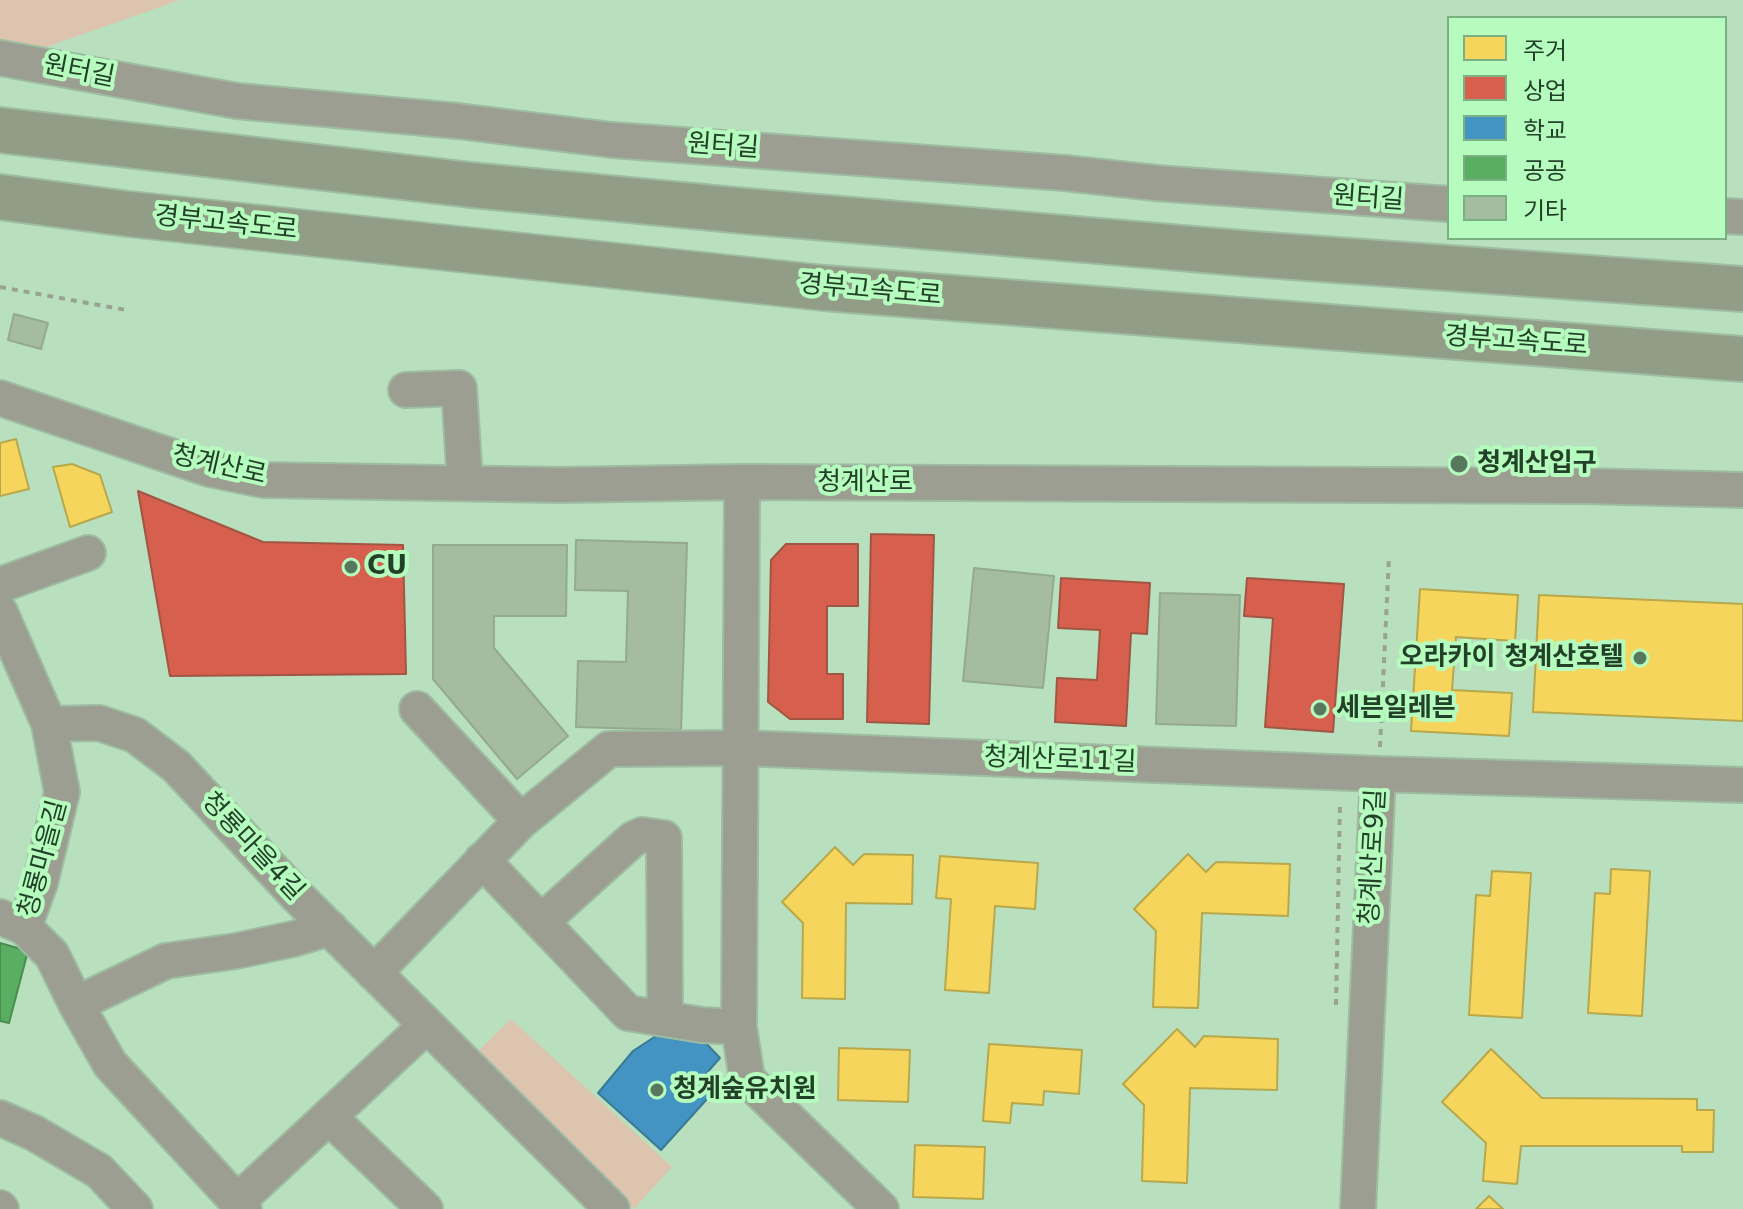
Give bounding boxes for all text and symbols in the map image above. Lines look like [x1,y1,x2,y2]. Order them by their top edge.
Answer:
legend [1447,16,1727,240]
text: 주거 [1523,37,1567,65]
street label: 원터길 [41,50,117,94]
text: 상업 [1523,77,1567,105]
text: 학교 [1523,117,1567,145]
street label: 원터길 [686,129,760,165]
text: 공공 [1523,157,1567,185]
street label: 원터길 [1331,181,1405,217]
text: 기타 [1523,197,1567,225]
street label: 경부고속도로 [153,201,299,247]
street label: 경부고속도로 [797,269,943,313]
street label: 경부고속도로 [1443,321,1589,363]
street label: 청계산로 [169,440,269,492]
place label: 청계산입구 [1477,448,1597,480]
marker: 청계산입구 [1448,453,1470,475]
street label: 청계산로 [817,467,913,499]
place label: CU [367,551,407,583]
marker: CU [342,558,360,576]
place label: 오라카이 청계산호텔 [1400,642,1624,674]
marker: 오라카이 청계산호텔 [1631,649,1649,667]
place label: 세븐일레븐 [1336,693,1456,725]
marker: 세븐일레븐 [1311,700,1329,718]
street label: 청계산로11길 [983,743,1137,779]
street label: 청룡마을4길 [194,787,310,907]
street label: 청계산로9길 [1355,788,1393,926]
street label: 청룡마을길 [13,797,75,921]
place label: 청계숲유치원 [673,1074,817,1106]
marker: 청계숲유치원 [648,1081,666,1099]

